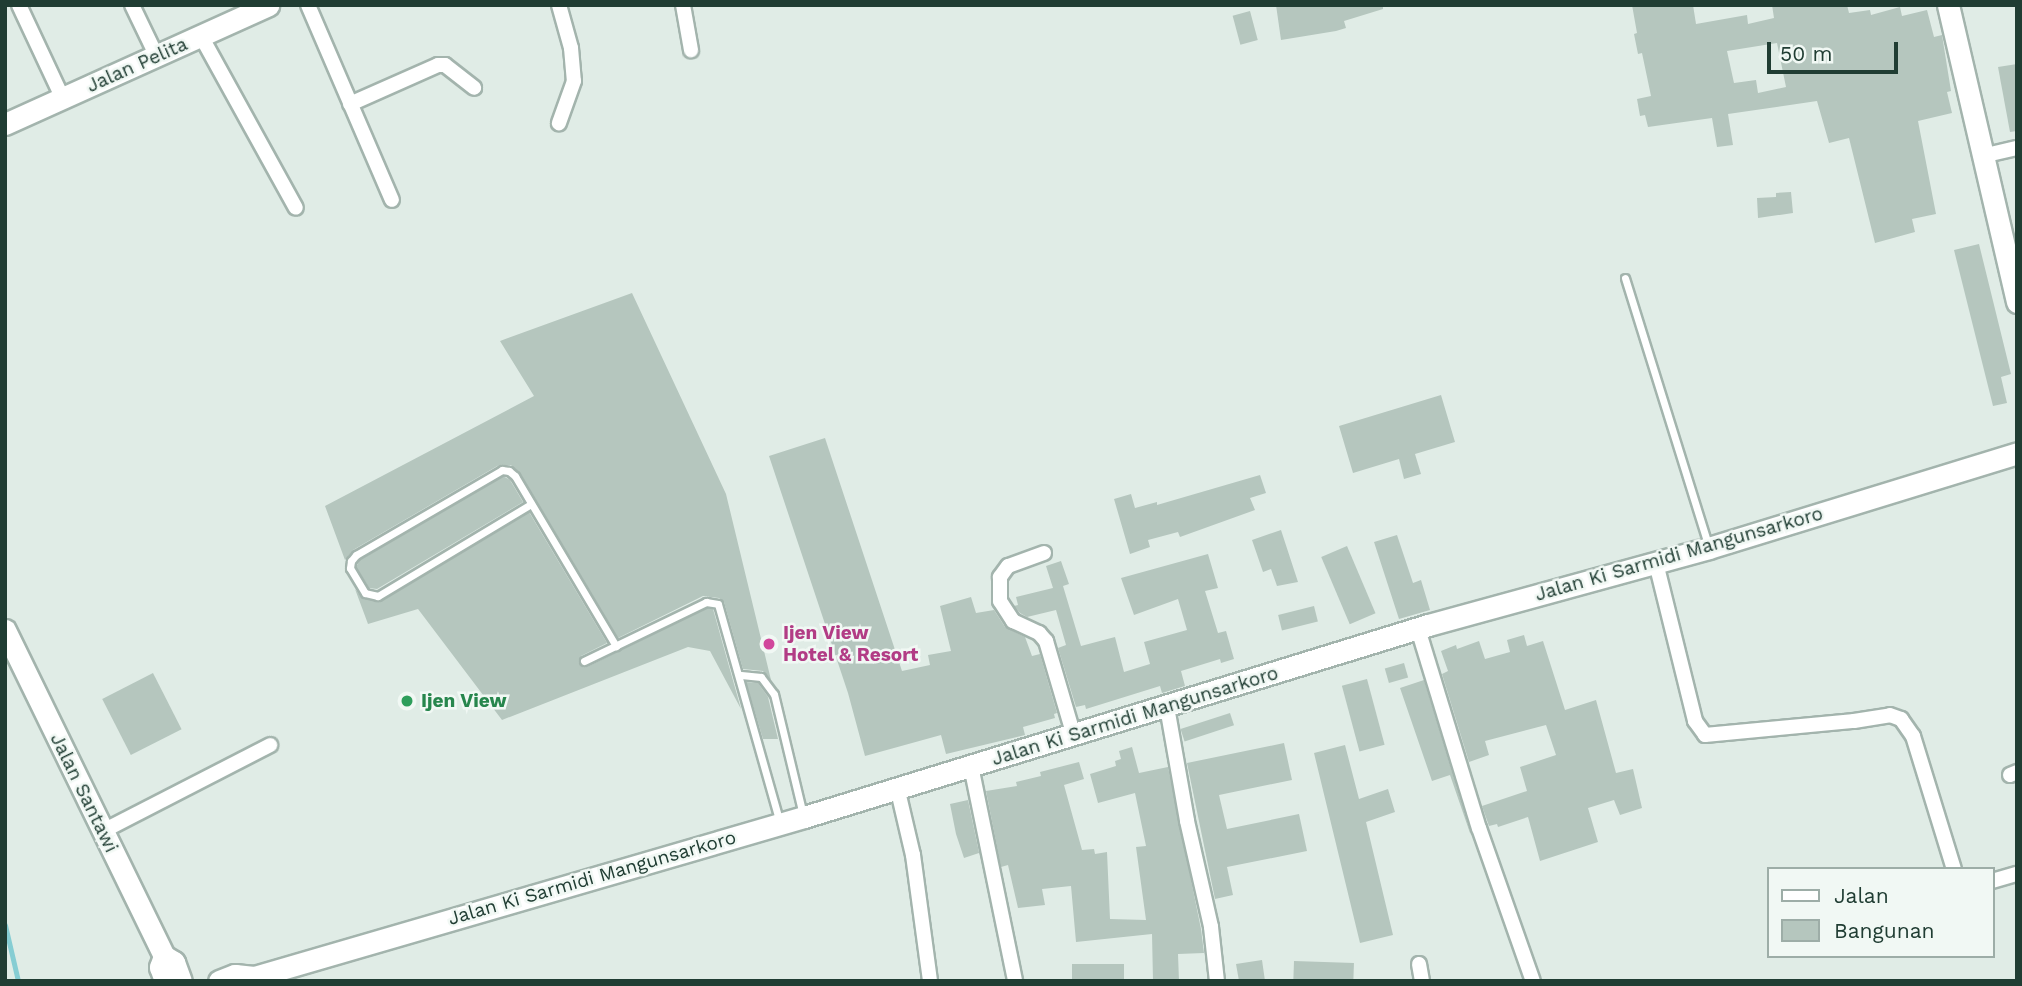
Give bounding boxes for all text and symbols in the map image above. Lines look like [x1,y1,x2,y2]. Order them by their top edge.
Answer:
scale bar [1770,28,1901,72]
street label: Jalan Pelita [83,33,191,97]
text: 50 m [1780,41,1832,66]
street label: Jalan Ki Sarmidi Mangunsarkoro [1532,502,1826,606]
place label: Ijen View Hotel & Resort [783,622,919,666]
marker: Ijen View Hotel & Resort [761,636,777,652]
street label: Jalan Ki Sarmidi Mangunsarkoro [989,661,1281,771]
place label: Ijen View [421,690,507,712]
marker: Ijen View [399,693,415,709]
street label: Jalan Santawi [45,730,123,856]
street label: Jalan Ki Sarmidi Mangunsarkoro [445,826,739,930]
legend [1766,867,1994,958]
text: Jalan [1834,883,1889,908]
text: Bangunan [1834,918,1935,943]

